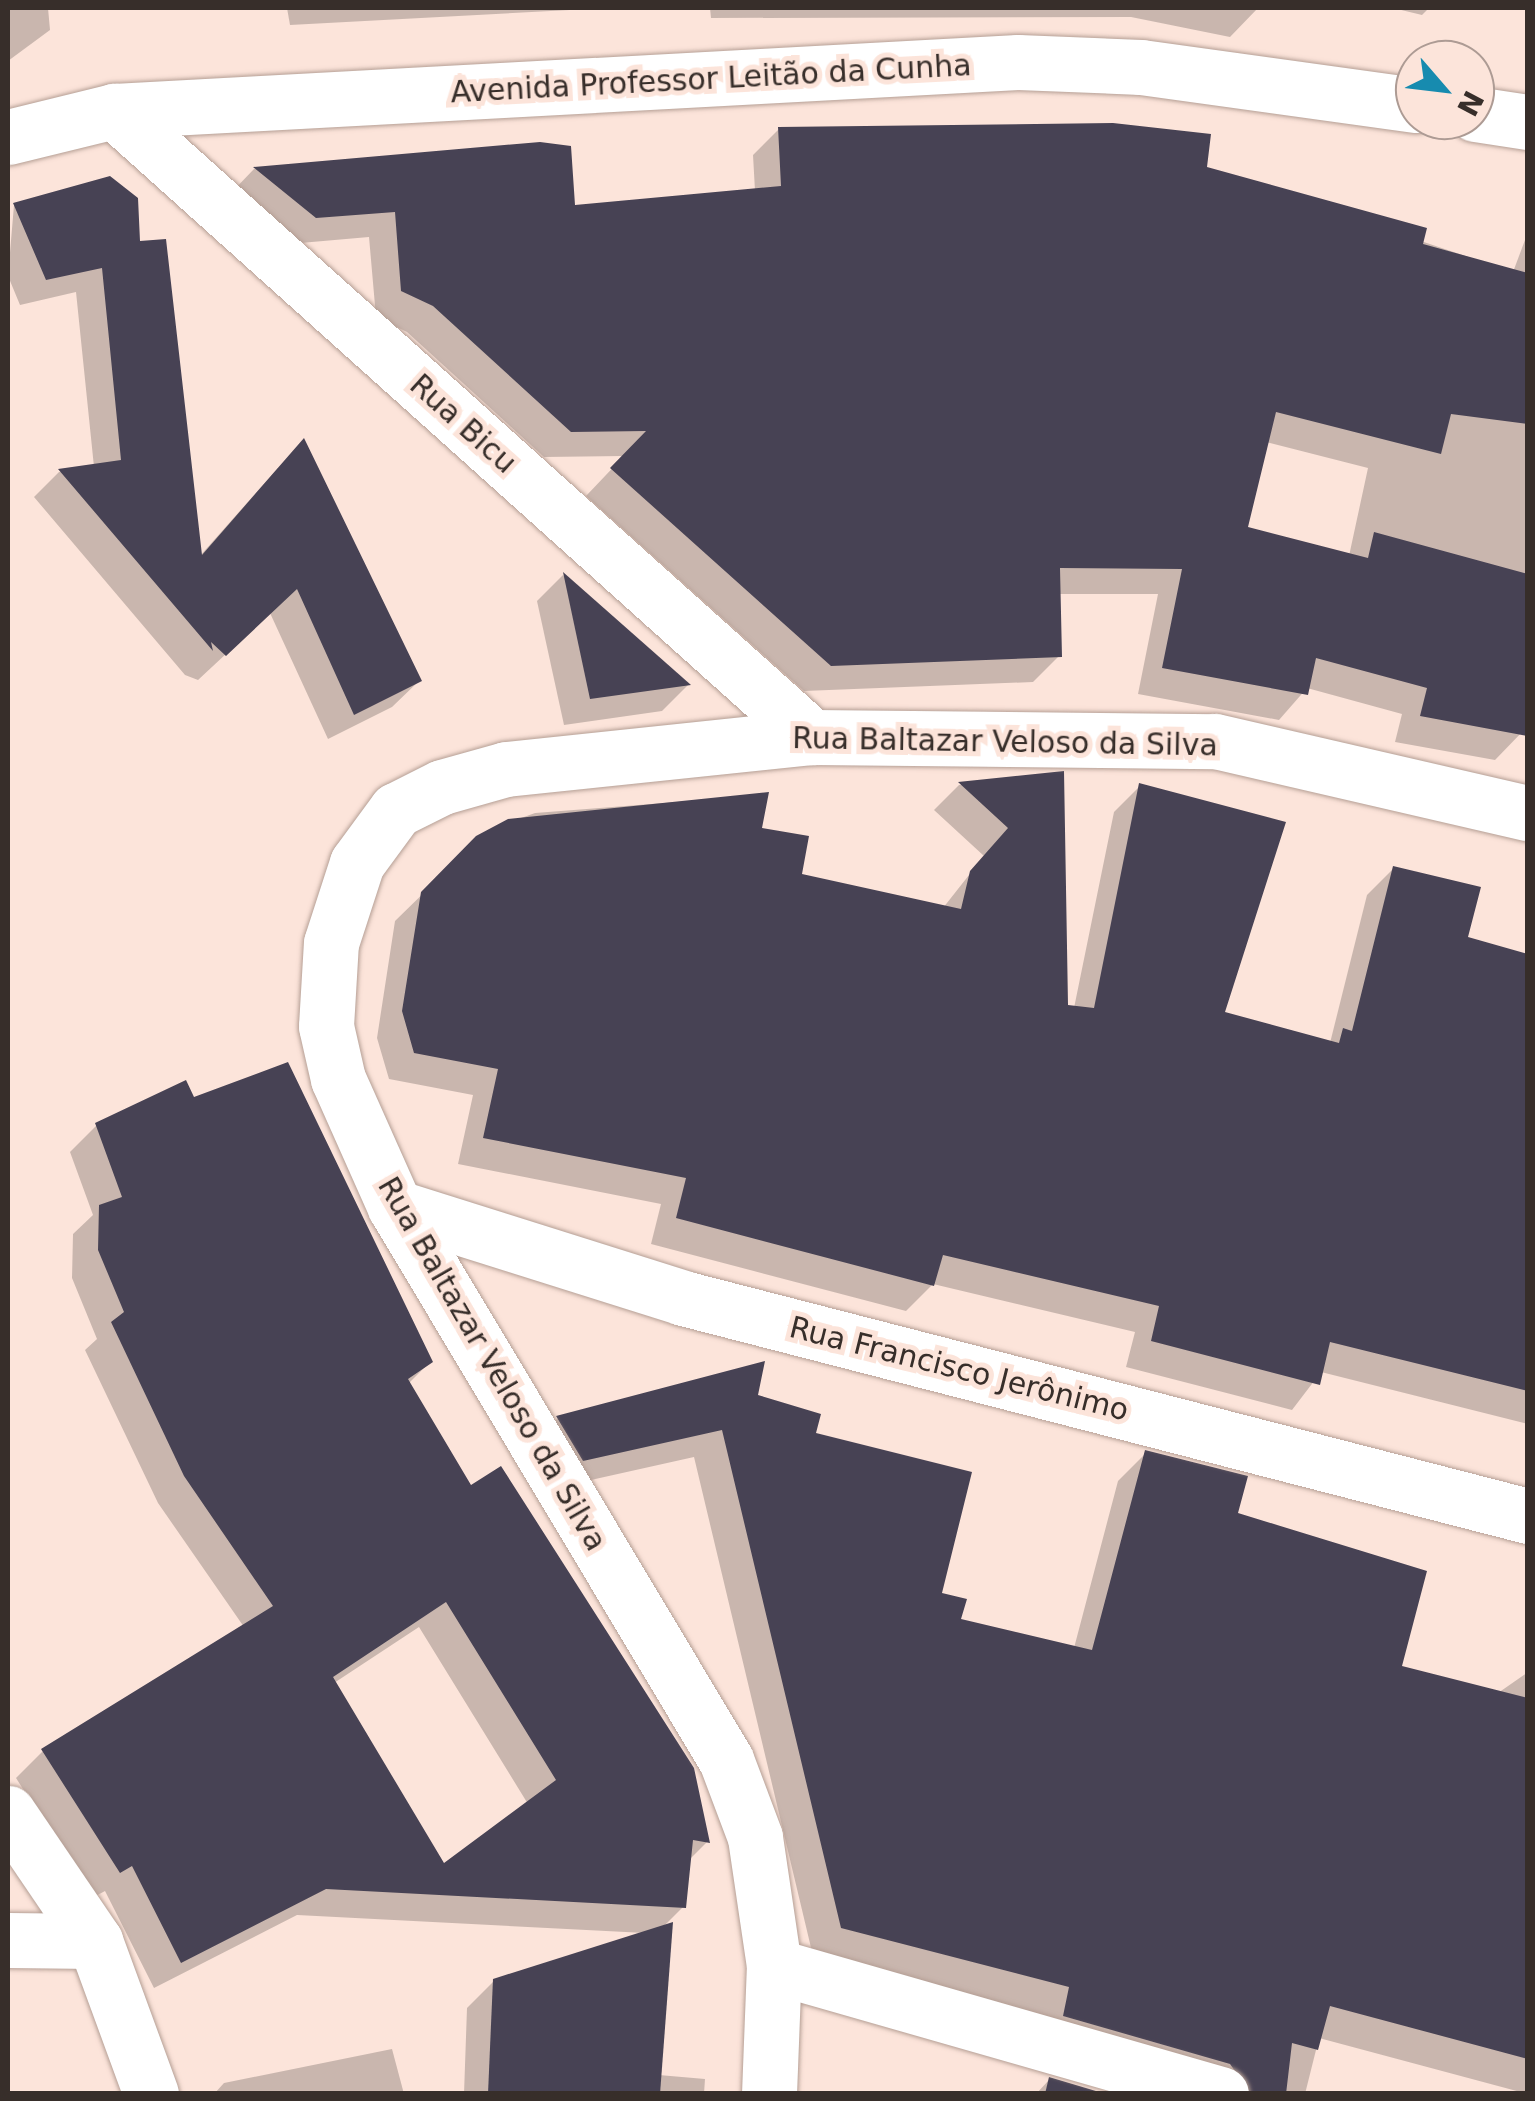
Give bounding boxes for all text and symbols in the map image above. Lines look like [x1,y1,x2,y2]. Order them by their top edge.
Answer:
north arrow [1395,40,1495,140]
street label: Avenida Professor Leitão da Cunha [450,47,972,111]
text: N [1450,85,1490,121]
street label: Rua Bicu [402,367,524,481]
street label: Rua Baltazar Veloso da Silva [792,720,1218,764]
street label: Rua Baltazar Veloso da Silva [370,1171,614,1557]
street label: Rua Francisco Jerônimo [786,1309,1132,1429]

